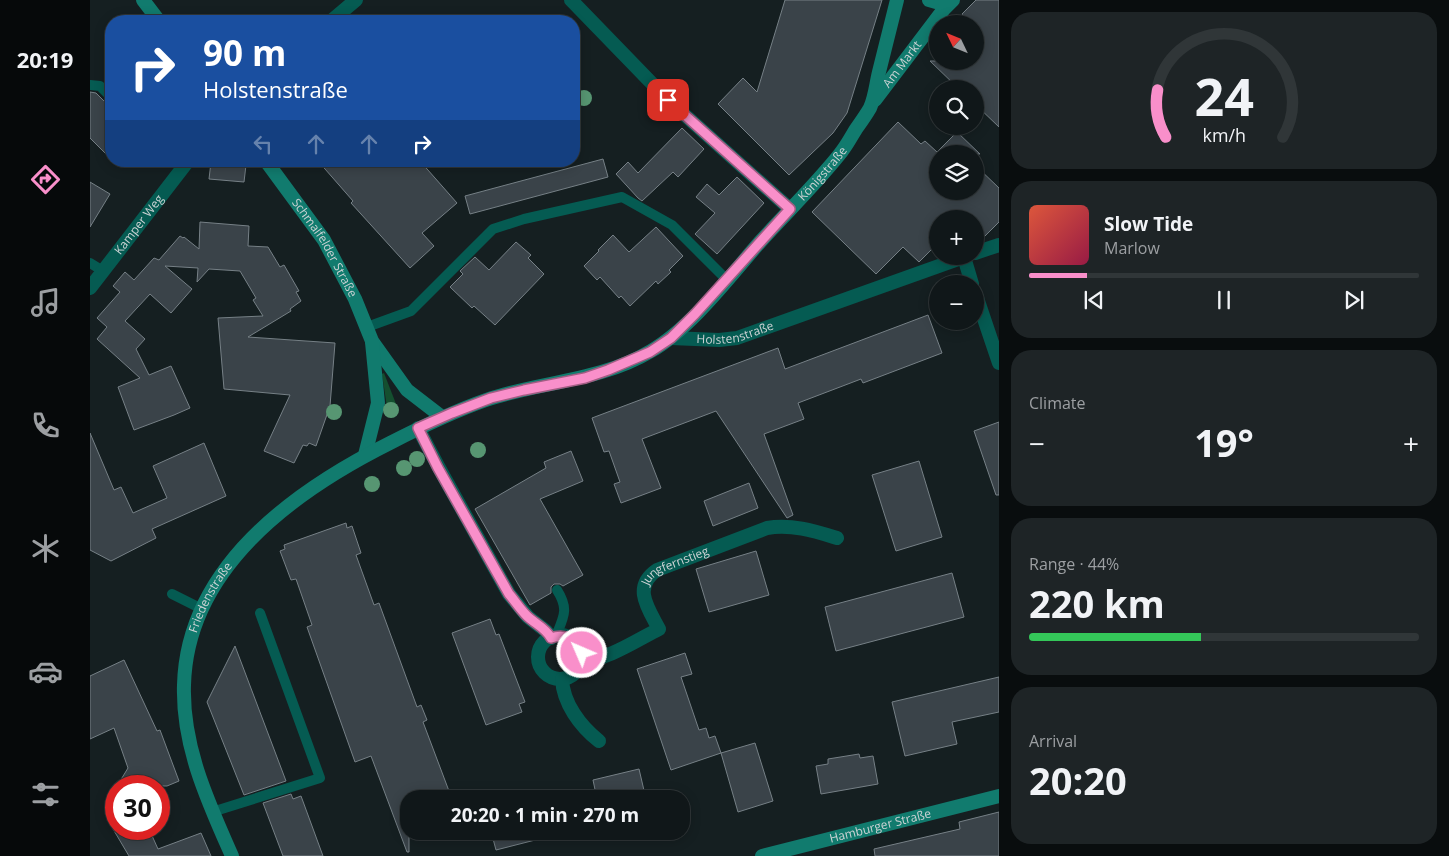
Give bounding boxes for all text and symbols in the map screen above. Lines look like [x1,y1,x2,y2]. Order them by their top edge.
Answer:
north arrow [929,15,984,70]
map controls [929,15,984,330]
text: 90 m [203,29,286,76]
icon: right [120,35,185,100]
street label: Am Markt [878,37,925,91]
text: 20:19 [17,44,73,74]
text: 24 [1194,60,1254,131]
text: Holstenstraße [203,74,348,104]
pin [647,79,689,121]
button: search [929,80,984,135]
icon: arrive [654,86,682,114]
text: km/h [1202,123,1246,147]
icon: left [249,130,277,158]
icon: ahead [302,130,330,158]
icon: ahead [355,130,383,158]
icon: right [408,130,436,158]
street label: Königstraße [794,143,851,204]
button: layers [929,145,984,200]
icon: directions [28,162,63,197]
street label: Kamper Weg [110,190,167,258]
street label: Schmalfelder Straße [288,195,362,300]
button: + [929,210,984,265]
text: Slow Tide [1104,211,1193,237]
text: Marlow [1104,237,1160,259]
button: − [929,275,984,330]
icon: music [28,285,63,320]
icon: previous [1080,286,1108,314]
icon: pause [1210,286,1238,314]
icon: next [1340,286,1368,314]
street label: Holstenstraße [696,317,776,348]
text: Climate [1029,392,1086,414]
icon: phone [28,408,63,443]
text: 19° [1194,416,1254,468]
text: − [1029,424,1045,462]
text: + [1403,424,1419,462]
icon: climate [28,531,63,566]
street label: Jungfernstieg [636,542,711,588]
text: Range · 44% [1029,553,1119,575]
street label: Friedenstraße [184,558,236,635]
text: 220 km [1029,577,1165,629]
position arrow [555,626,607,678]
icon: car [28,654,63,689]
text: Arrival [1029,730,1077,752]
text: 20:20 [1029,754,1127,806]
speed limit sign: 30 [105,775,170,840]
icon: filters [28,777,63,812]
text: 20:20 · 1 min · 270 m [451,802,639,828]
street label: Hamburger Straße [828,804,933,847]

